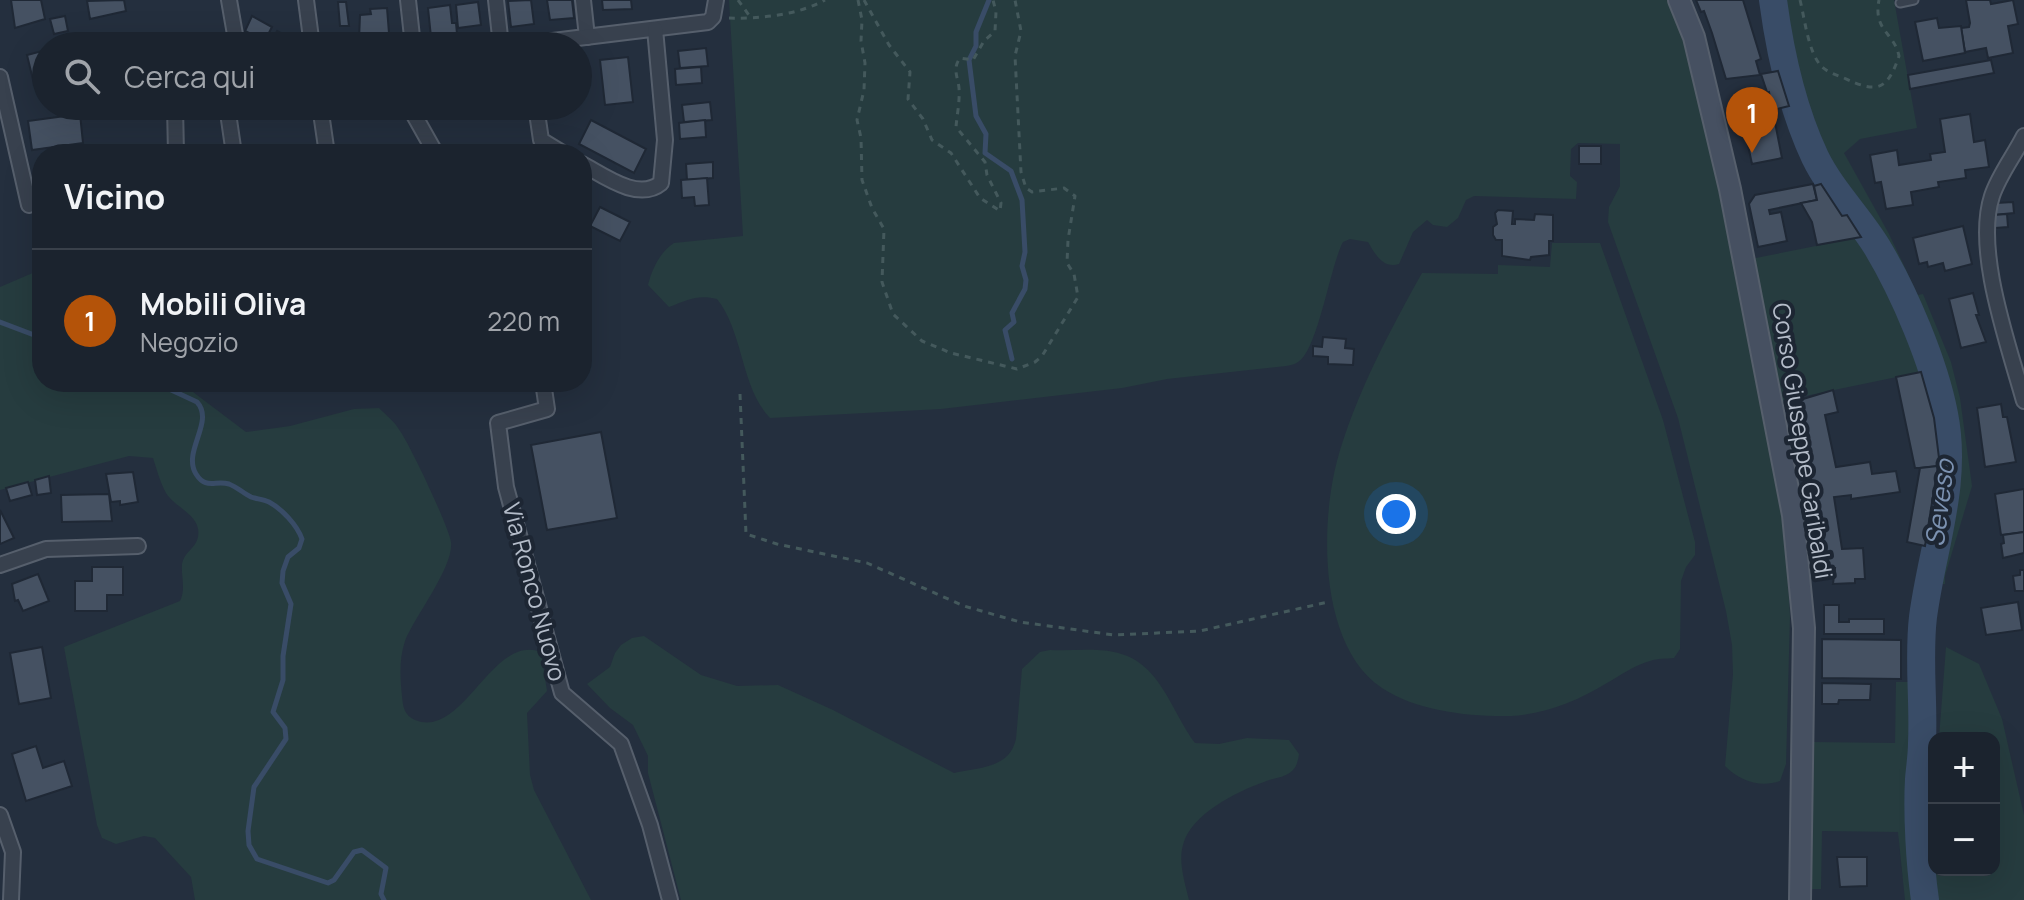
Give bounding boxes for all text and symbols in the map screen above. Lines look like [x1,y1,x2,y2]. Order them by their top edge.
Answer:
search box [32,32,592,120]
icon: search [60,54,104,98]
text: Cerca qui [124,56,255,97]
pin: 1 [1726,87,1778,153]
text: Vicino [64,173,165,219]
text: Mobili Oliva [140,283,306,324]
street label: Corso Giuseppe Garibaldi [1765,300,1842,581]
text: 1 [84,303,96,339]
text: 220 m [487,303,560,339]
text: Negozio [140,324,238,360]
water label: Seveso [1916,456,1962,549]
your location [1376,494,1416,534]
street label: Via Ronco Nuovo [496,499,575,684]
map controls [1928,732,2000,876]
button: + [1928,732,2000,804]
button: − [1928,804,2000,876]

